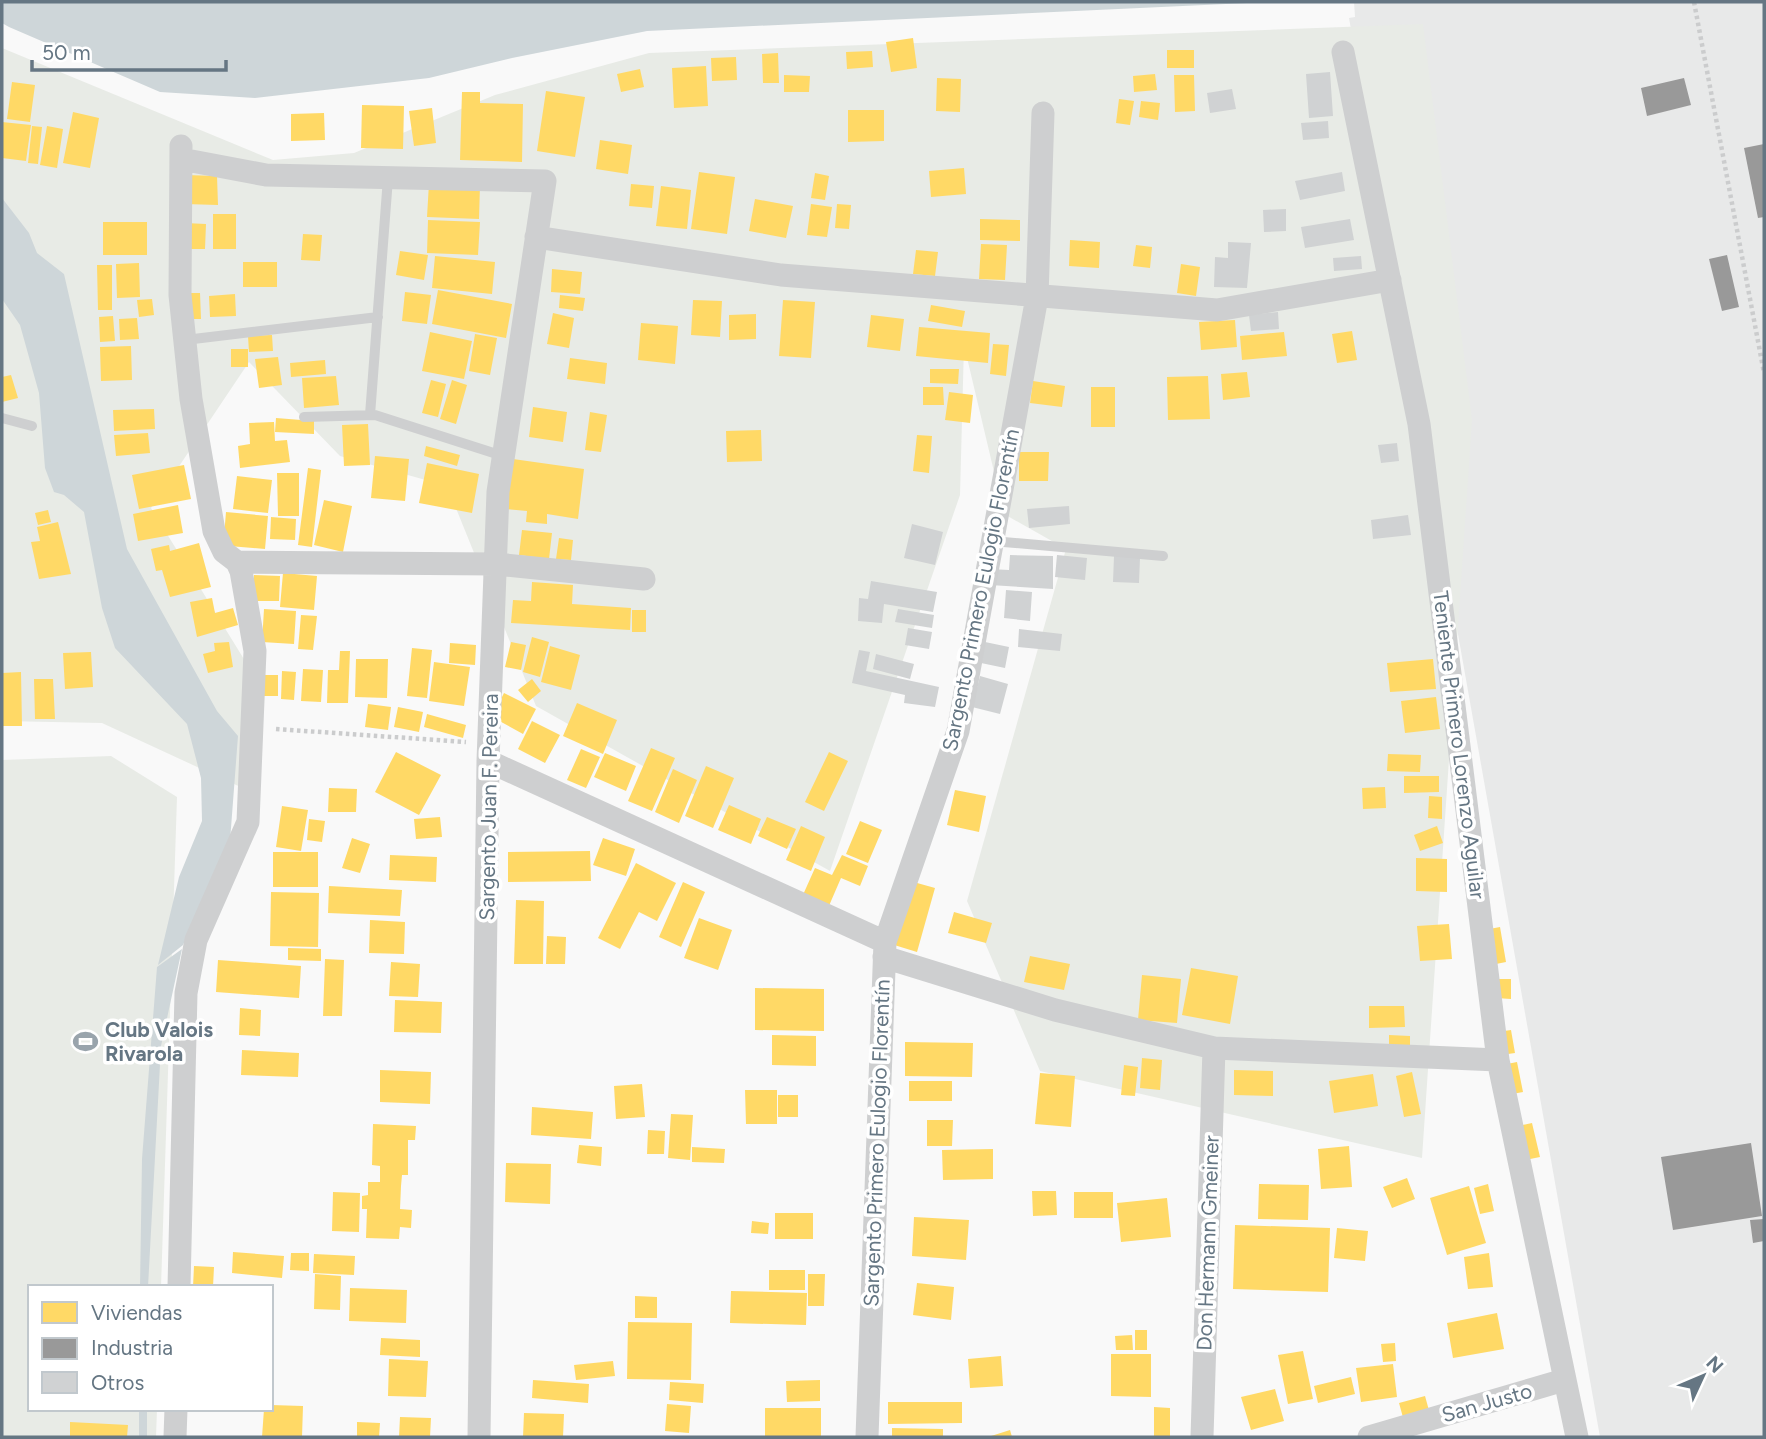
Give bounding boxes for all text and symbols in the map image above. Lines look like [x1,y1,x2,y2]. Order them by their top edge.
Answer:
scale bar [32,28,226,72]
text: 50 m [42,40,91,65]
street label: Sargento Primero Eulogio Florentín [937,427,1024,753]
street label: Teniente Primero Lorenzo Aguilar [1428,589,1491,901]
street label: Sargento Juan F. Pereira [474,693,503,921]
street label: Sargento Primero Eulogio Florentín [858,979,895,1307]
place label: Club Valois Rivarola [105,1017,213,1066]
sports icon: Club Valois Rivarola [71,1028,99,1056]
street label: Don Hermann Gmeiner [1191,1135,1224,1351]
legend [28,1285,273,1411]
text: Viviendas [91,1300,182,1325]
text: Industria [91,1335,173,1360]
north arrow [1668,1341,1738,1411]
text: N [1701,1351,1728,1378]
text: Otros [91,1370,144,1395]
street label: San Justo [1439,1378,1535,1427]

